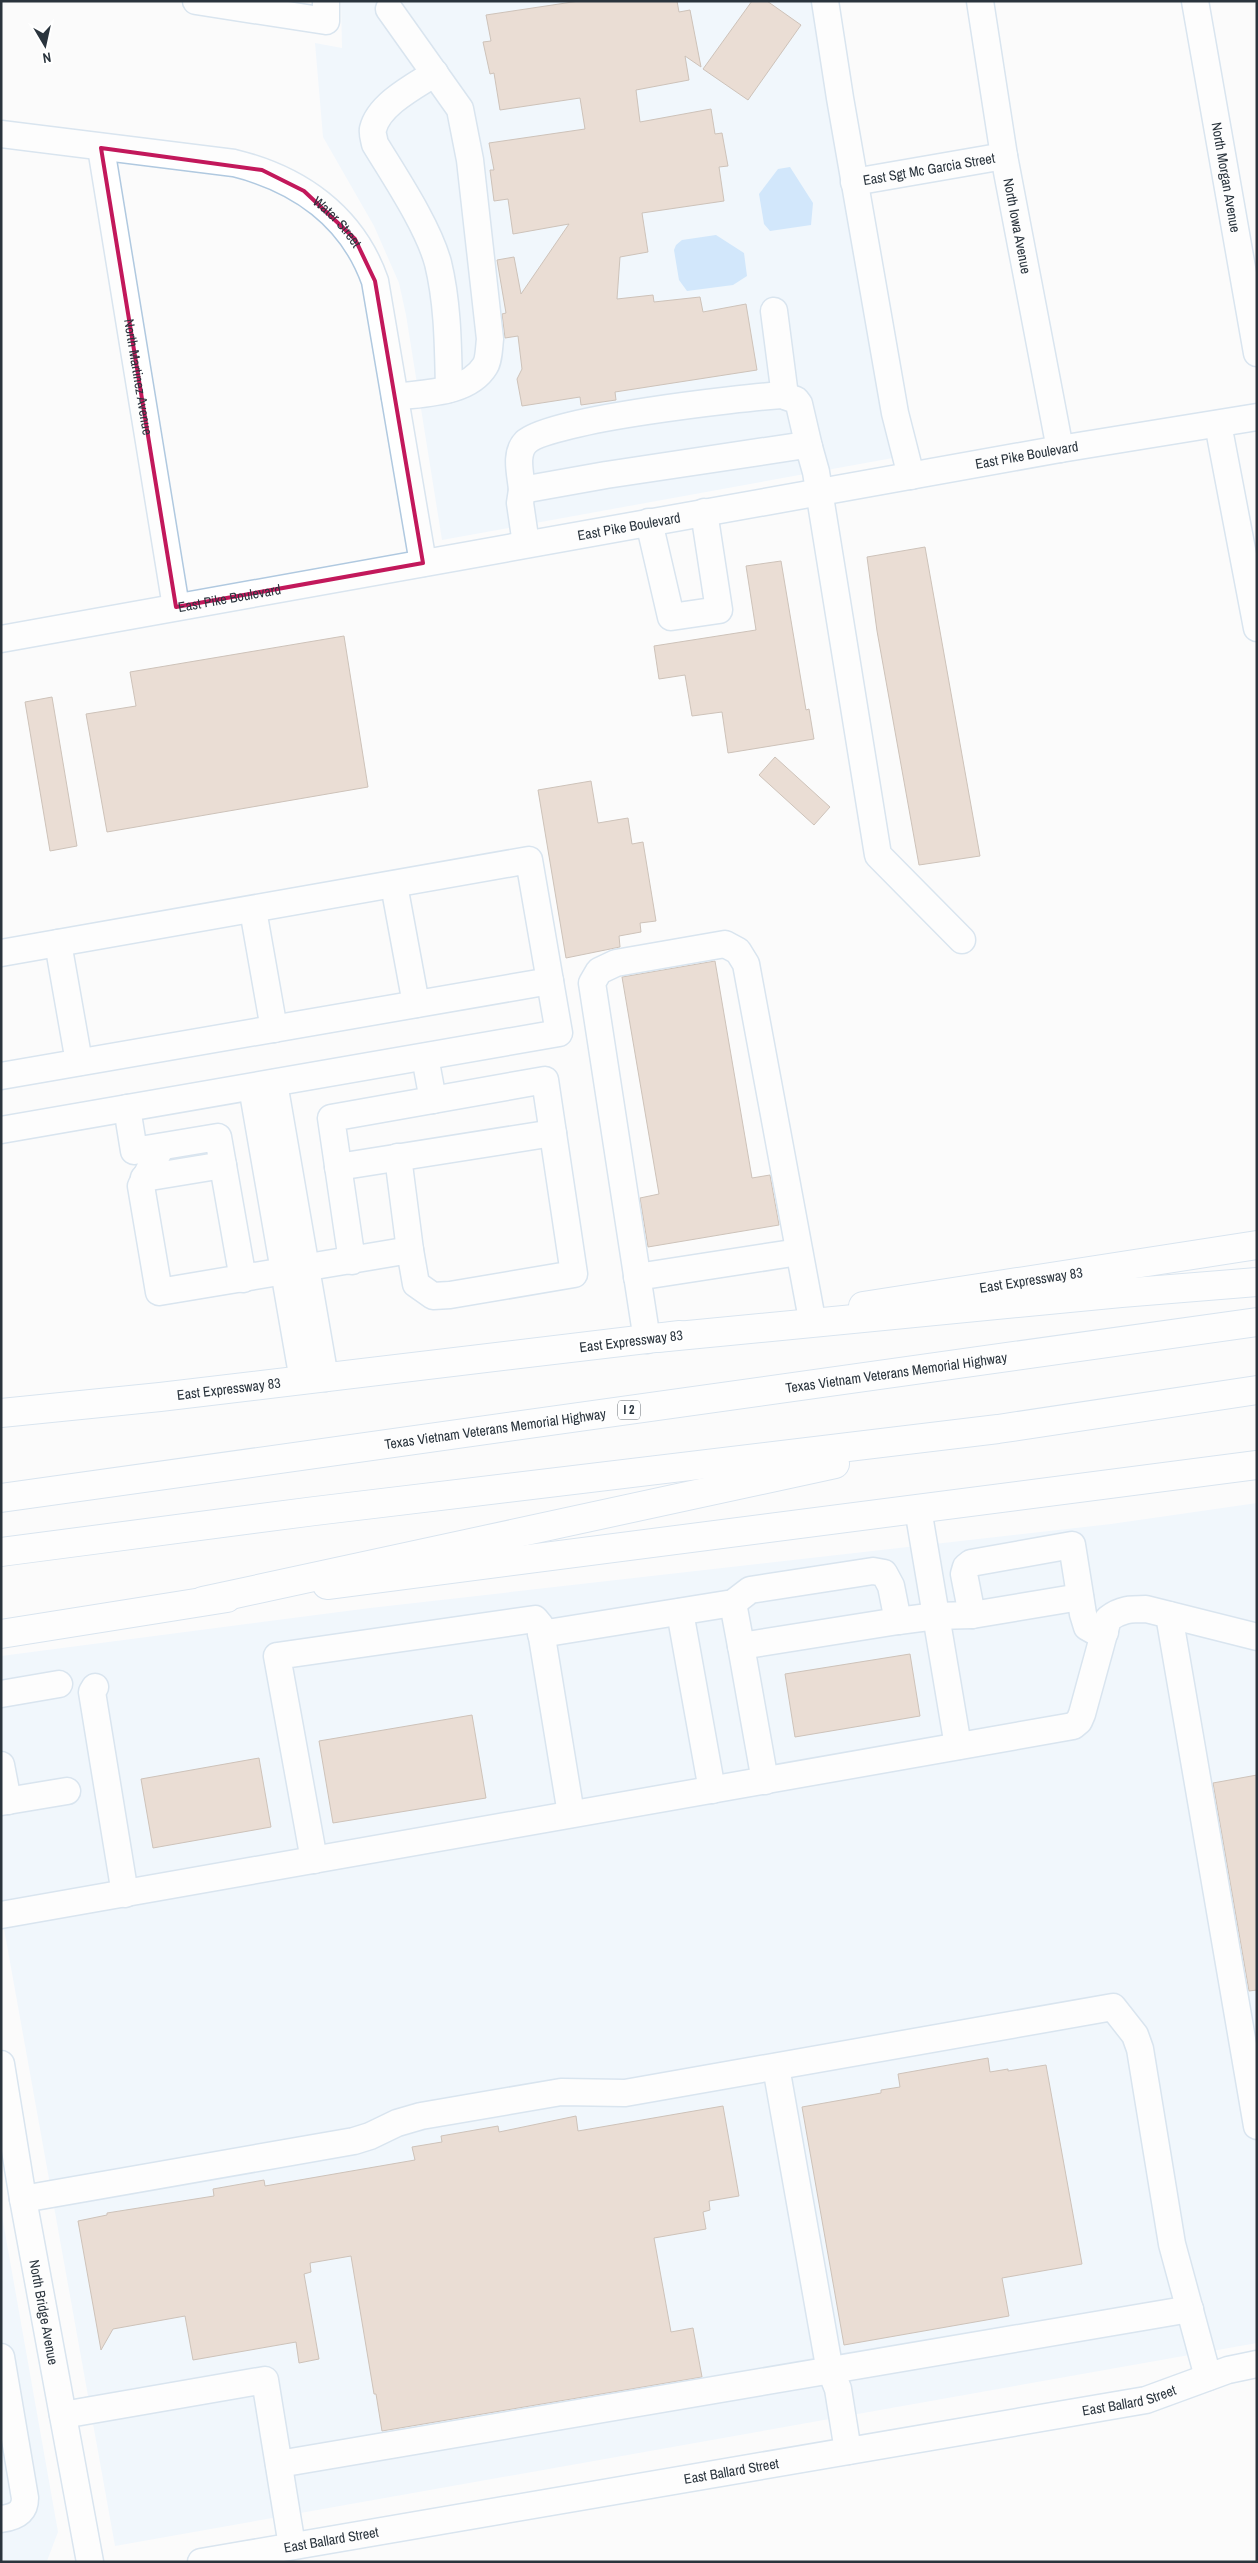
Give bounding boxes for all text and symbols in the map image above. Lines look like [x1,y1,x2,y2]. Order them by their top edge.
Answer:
north arrow [20,20,70,70]
text: N [42,48,53,67]
street label: North Morgan Avenue [1208,121,1245,234]
street label: East Sgt Mc Garcia Street [862,149,996,189]
street label: North Iowa Avenue [999,177,1035,275]
street label: Water Street [309,192,366,251]
street label: North Martinez Avenue [120,318,157,436]
street label: East Pike Boulevard [974,437,1079,473]
street label: East Pike Boulevard [576,508,682,544]
street label: East Pike Boulevard [176,580,282,616]
street label: East Expressway 83 [978,1263,1084,1297]
street label: East Expressway 83 [578,1326,684,1356]
street label: Texas Vietnam Veterans Memorial Highway [784,1348,1008,1397]
street label: East Expressway 83 [176,1374,281,1404]
road number: I 2 [618,1400,640,1420]
street label: Texas Vietnam Veterans Memorial Highway [383,1404,607,1453]
street label: North Bridge Avenue [25,2258,62,2366]
street label: East Ballard Street [1081,2381,1178,2420]
street label: East Ballard Street [682,2454,780,2488]
street label: East Ballard Street [282,2523,380,2557]

